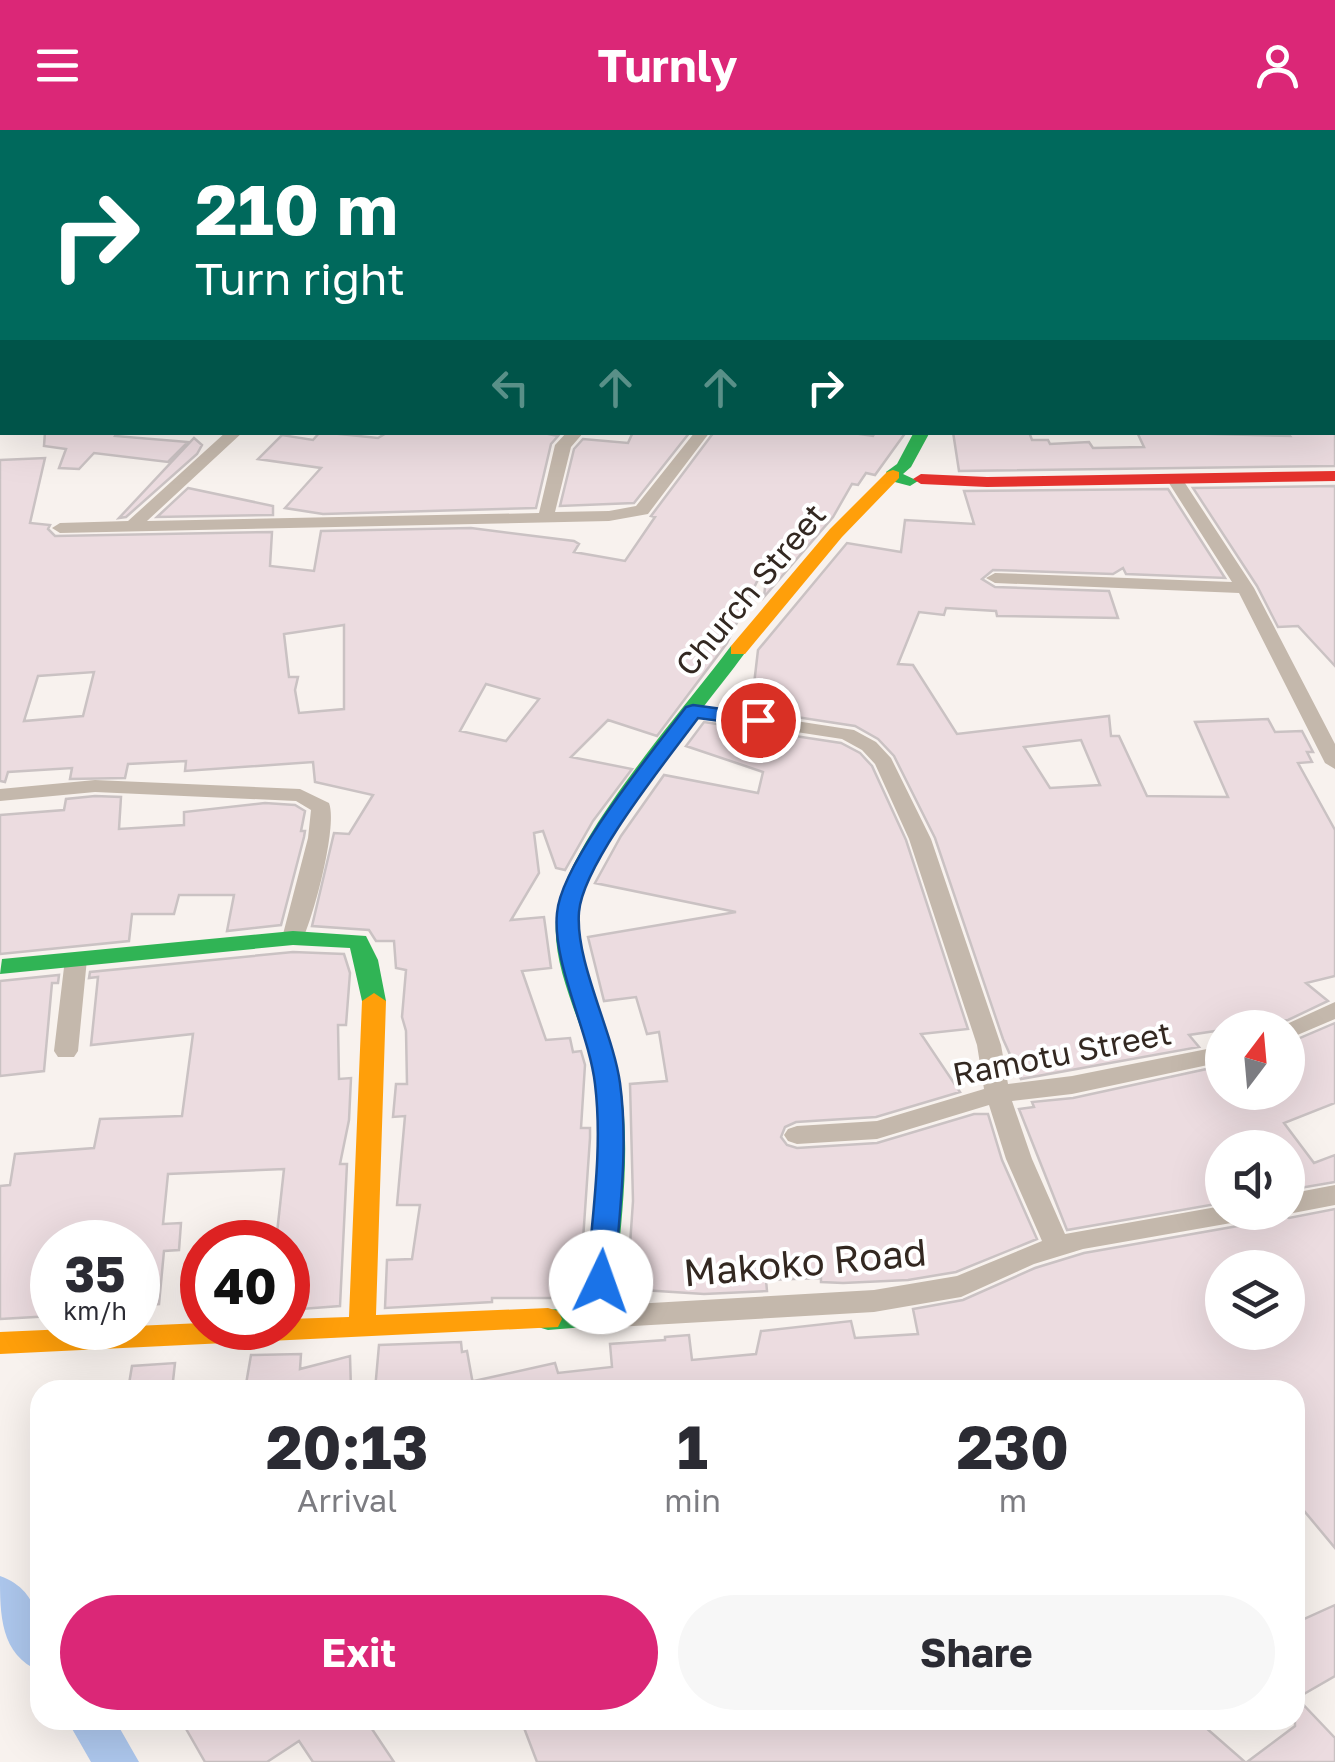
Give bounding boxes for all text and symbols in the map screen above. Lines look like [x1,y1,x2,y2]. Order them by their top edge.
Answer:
icon: menu [30,38,85,93]
text: Turnly [597,38,738,92]
icon: person [1250,38,1305,93]
text: 210 m [195,166,398,250]
icon: right [30,170,160,300]
text: Turn right [195,251,405,305]
icon: left [483,360,538,415]
icon: ahead [588,360,643,415]
icon: ahead [693,360,748,415]
icon: right [798,360,853,415]
street label: Church Street [667,496,833,683]
pin [716,678,801,763]
icon: arrive [731,693,786,748]
north arrow [1205,1010,1305,1110]
map controls [1205,1010,1305,1350]
street label: Ramotu Street [949,1013,1174,1093]
button: sound [1205,1130,1305,1230]
speed limit sign: 40 [180,1220,310,1350]
street label: Makoko Road [681,1228,928,1295]
position arrow [549,1230,653,1334]
text: 35 [64,1243,125,1303]
button: layers [1205,1250,1305,1350]
text: km/h [63,1295,127,1326]
text: 20:13 [266,1410,428,1482]
text: 1 [677,1410,708,1482]
text: 230 [957,1410,1069,1482]
text: Arrival [297,1481,397,1519]
text: min [664,1481,721,1519]
text: m [999,1481,1027,1519]
button: Exit [60,1595,658,1710]
button: Share [678,1595,1275,1710]

